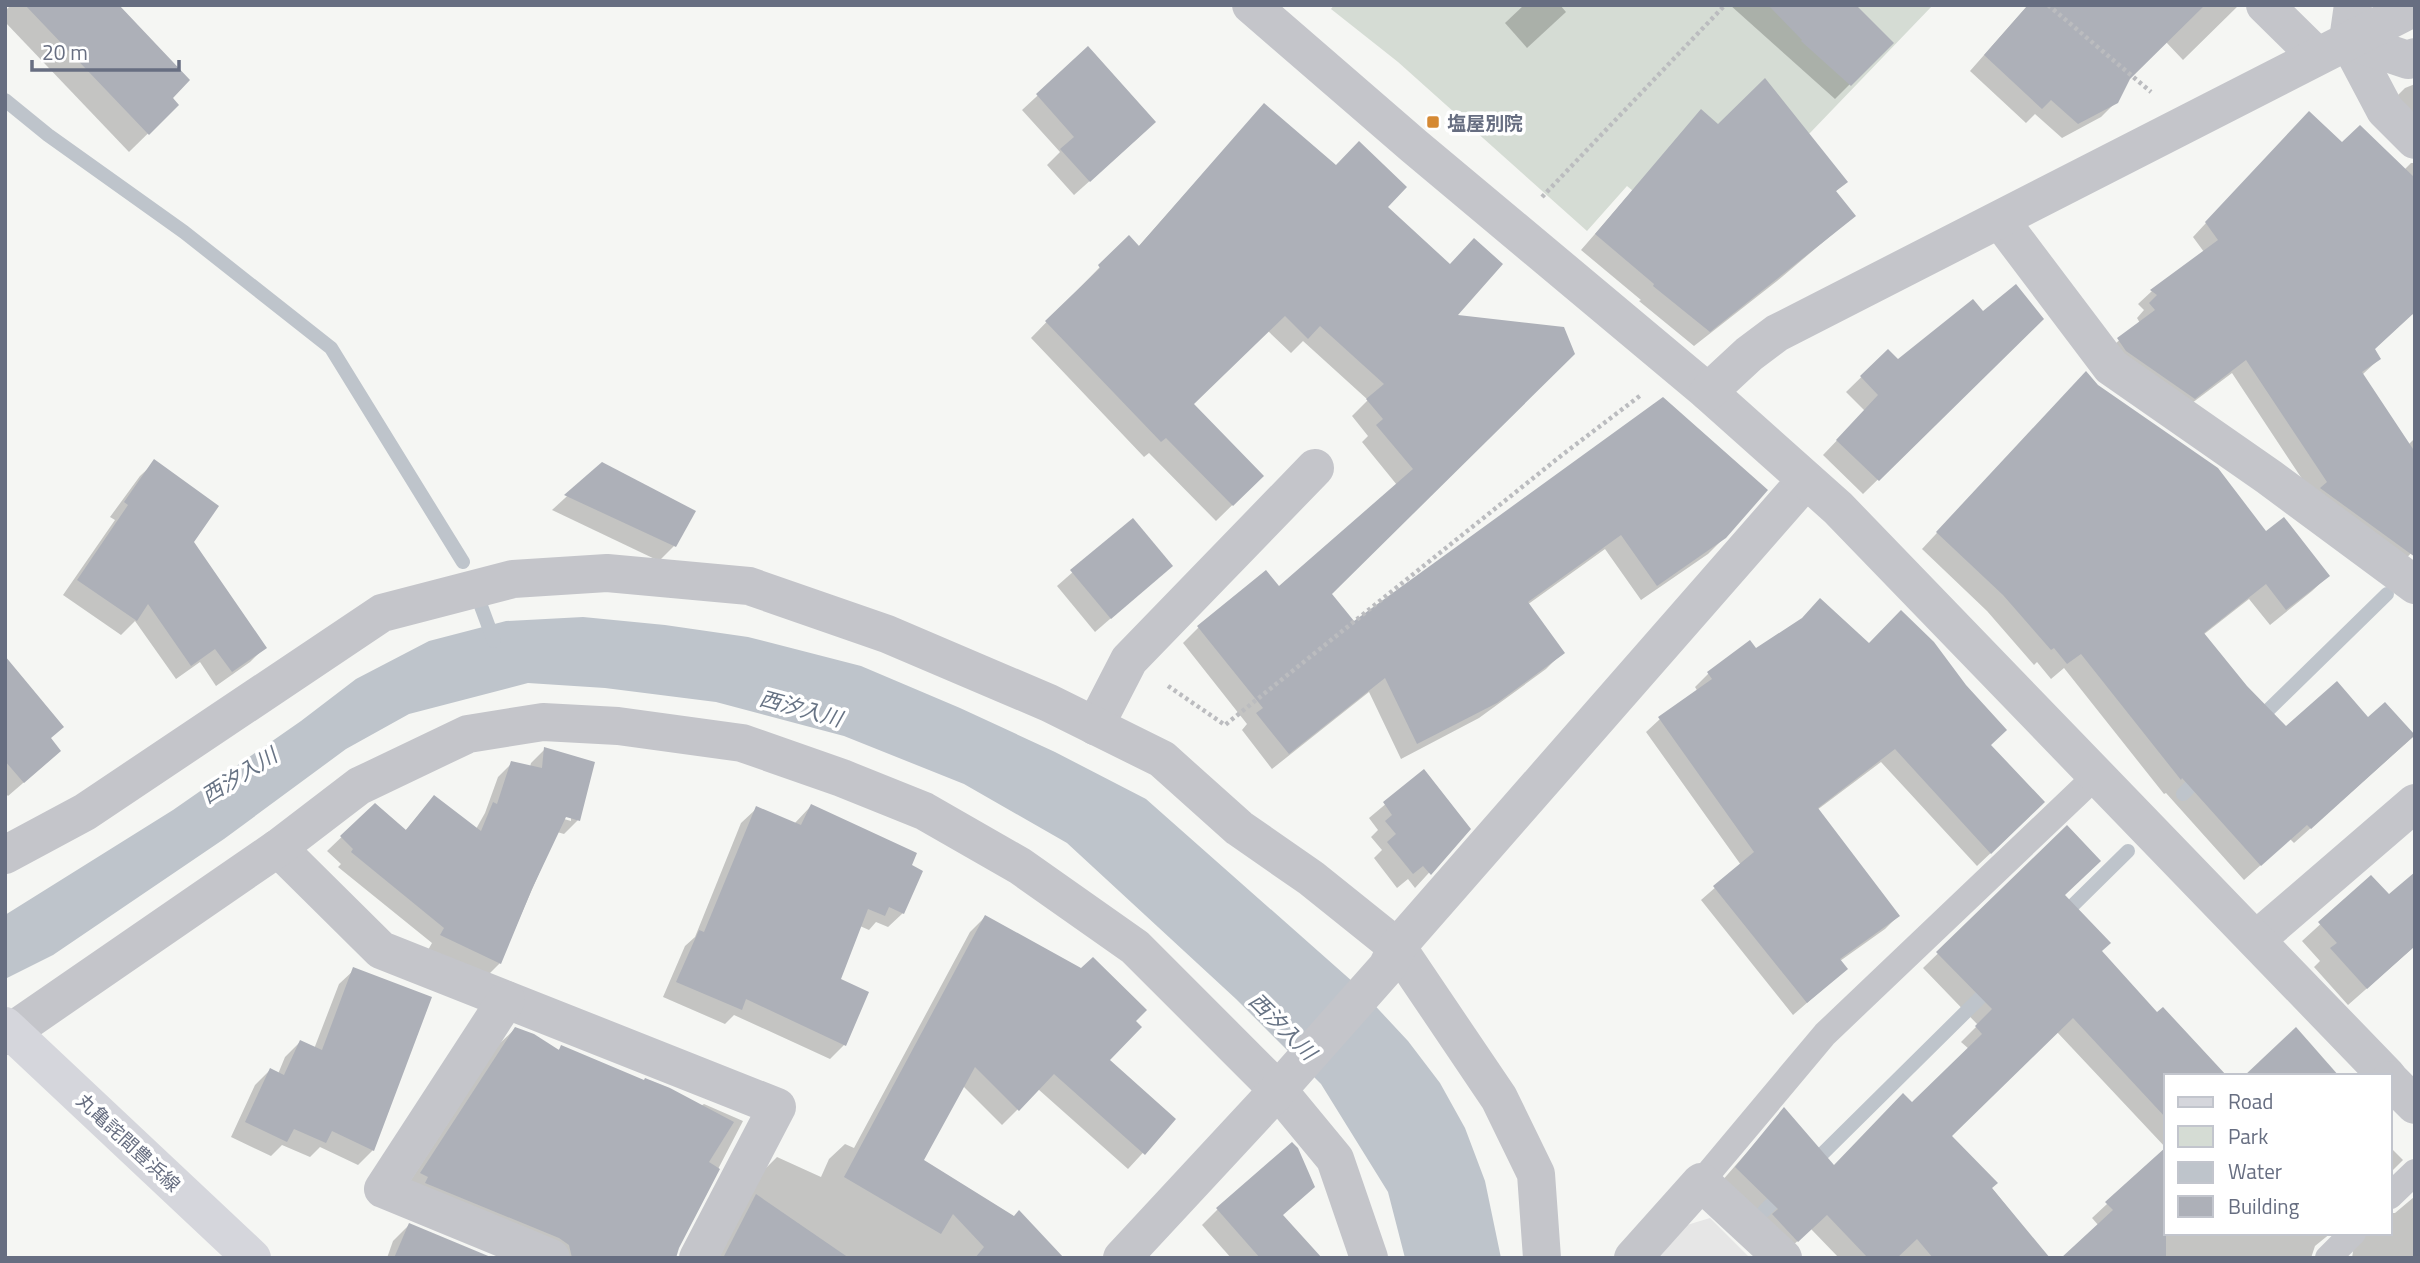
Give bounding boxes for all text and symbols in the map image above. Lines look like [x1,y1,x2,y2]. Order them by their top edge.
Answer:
scale bar [32,28,178,72]
text: 20 m [42,36,88,68]
place label: 塩屋別院 [1447,108,1523,137]
marker: 塩屋別院 [1425,114,1441,130]
water label: 西汐入川 [756,682,848,735]
water label: 西汐入川 [195,738,285,811]
water label: 西汐入川 [1242,985,1325,1068]
legend [2164,1074,2392,1235]
text: Road [2228,1085,2273,1117]
street label: 丸亀詫間豊浜線 [70,1086,188,1198]
text: Park [2228,1120,2268,1152]
text: Water [2228,1155,2282,1187]
text: Building [2228,1190,2300,1222]

